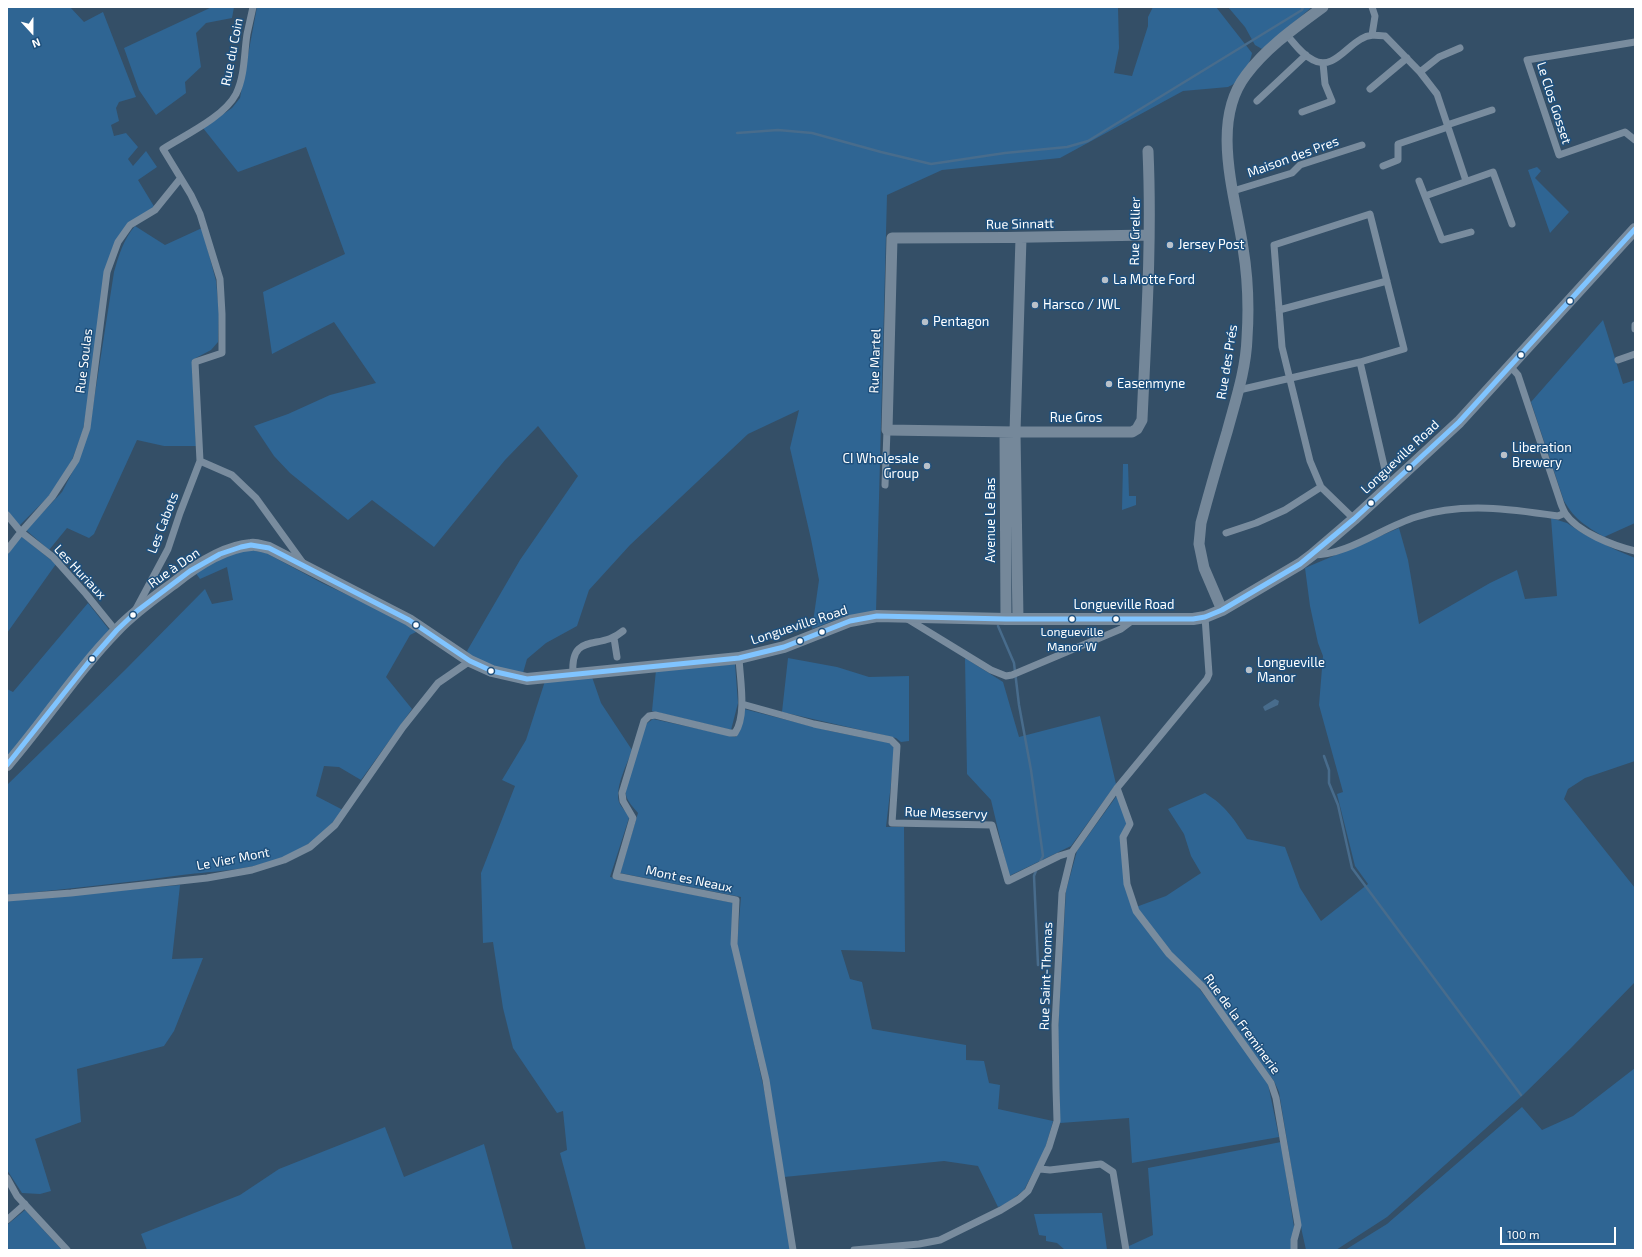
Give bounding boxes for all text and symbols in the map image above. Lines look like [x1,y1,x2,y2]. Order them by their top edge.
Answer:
north arrow [12,12,52,52]
street label: Rue du Coin [218,17,246,87]
text: N [30,36,43,51]
street label: Le Clos Gosset [1533,60,1575,146]
street label: Maison des Pres [1245,133,1341,181]
street label: Rue Grellier [1127,197,1143,265]
street label: Rue Sinnatt [986,216,1054,232]
place label: Jersey Post [1178,237,1244,253]
marker: Jersey Post [1165,240,1175,250]
place label: La Motte Ford [1113,272,1195,288]
marker: La Motte Ford [1100,275,1110,285]
unlabelled marker [1565,296,1575,306]
place label: Harsco / JWL [1043,297,1120,313]
marker: Harsco / JWL [1030,300,1040,310]
place label: Pentagon [933,314,989,330]
marker: Pentagon [920,317,930,327]
street label: Rue des Prés [1213,323,1241,401]
street label: Rue Soulas [72,328,96,394]
street label: Rue Martel [866,328,884,394]
unlabelled marker [1516,350,1526,360]
place label: Easenmyne [1117,376,1185,392]
marker: Easenmyne [1104,379,1114,389]
street label: Rue Gros [1050,410,1102,426]
street label: Longueville Road [1358,417,1442,497]
place label: Liberation Brewery [1512,440,1572,471]
marker: Liberation Brewery [1499,450,1509,460]
place label: CI Wholesale Group [843,451,919,482]
marker: CI Wholesale Group [922,461,932,471]
unlabelled marker [1404,463,1414,473]
street label: Avenue Le Bas [983,478,999,562]
street label: Les Cabots [144,490,182,556]
unlabelled marker [1366,498,1376,508]
street label: Les Huriaux [51,541,109,603]
street label: Rue à Don [145,545,203,591]
street label: Longueville Road [1074,597,1174,613]
street label: Longueville Road [749,602,849,648]
unlabelled marker [128,610,138,620]
marker: Longueville Manor W [1067,614,1077,624]
unlabelled marker [1111,614,1121,624]
unlabelled marker [411,620,421,630]
place label: Longueville Manor W [1041,625,1103,653]
unlabelled marker [817,627,827,637]
unlabelled marker [795,636,805,646]
unlabelled marker [87,654,97,664]
place label: Longueville Manor [1257,655,1325,686]
marker: Longueville Manor [1244,665,1254,675]
unlabelled marker [486,666,496,676]
street label: Rue Messervy [904,804,988,822]
street label: Le Vier Mont [195,844,271,874]
street label: Mont es Neaux [644,862,734,896]
street label: Rue Saint-Thomas [1036,922,1056,1030]
street label: Rue de la Freminerie [1200,971,1284,1077]
scale bar [1502,1219,1618,1245]
text: 100 m [1507,1227,1539,1241]

